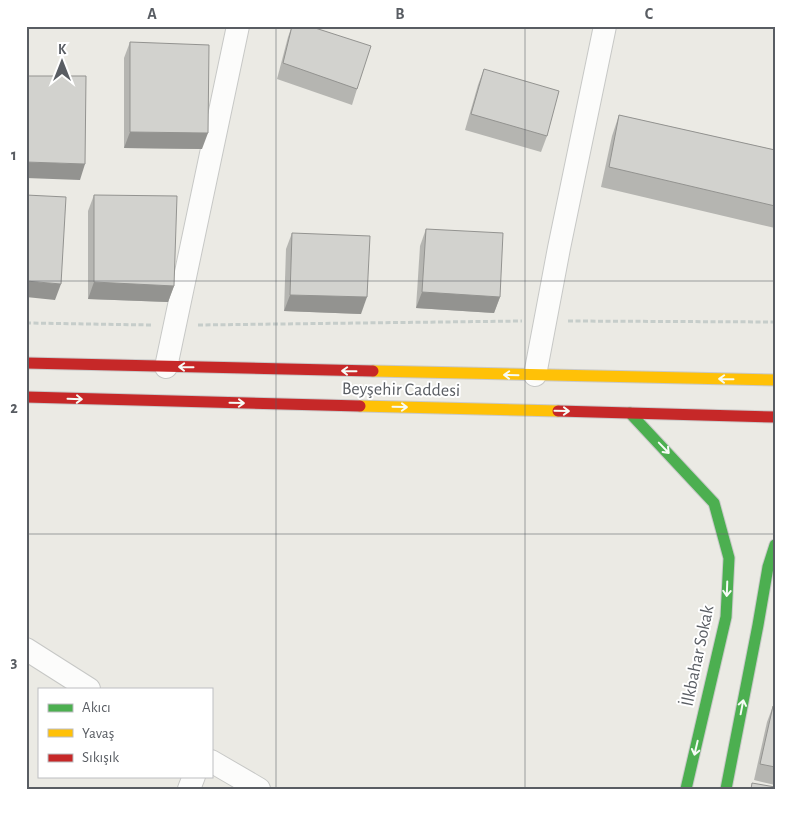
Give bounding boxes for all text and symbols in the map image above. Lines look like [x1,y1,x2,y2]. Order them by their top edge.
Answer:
text: A [147,6,157,22]
text: B [395,6,405,22]
text: C [645,6,654,22]
north arrow [38,38,88,88]
text: K [58,43,67,57]
text: 1 [11,147,17,163]
one-way arrow [178,362,194,372]
one-way arrow [341,366,357,376]
one-way arrow [503,370,519,379]
one-way arrow [718,374,734,384]
street label: Beyşehir Caddesi [342,380,460,400]
one-way arrow [67,394,83,403]
one-way arrow [229,398,245,408]
text: 2 [10,400,18,416]
one-way arrow [392,402,408,412]
one-way arrow [554,406,570,416]
one-way arrow [658,442,670,454]
one-way arrow [723,581,732,597]
street label: İlkbahar Sokak [677,603,718,708]
text: 3 [11,654,18,670]
legend [38,688,212,778]
one-way arrow [738,699,748,715]
text: Akıcı [82,700,111,715]
text: Yavaş [82,726,114,741]
one-way arrow [691,739,700,755]
text: Sıkışık [82,750,119,765]

